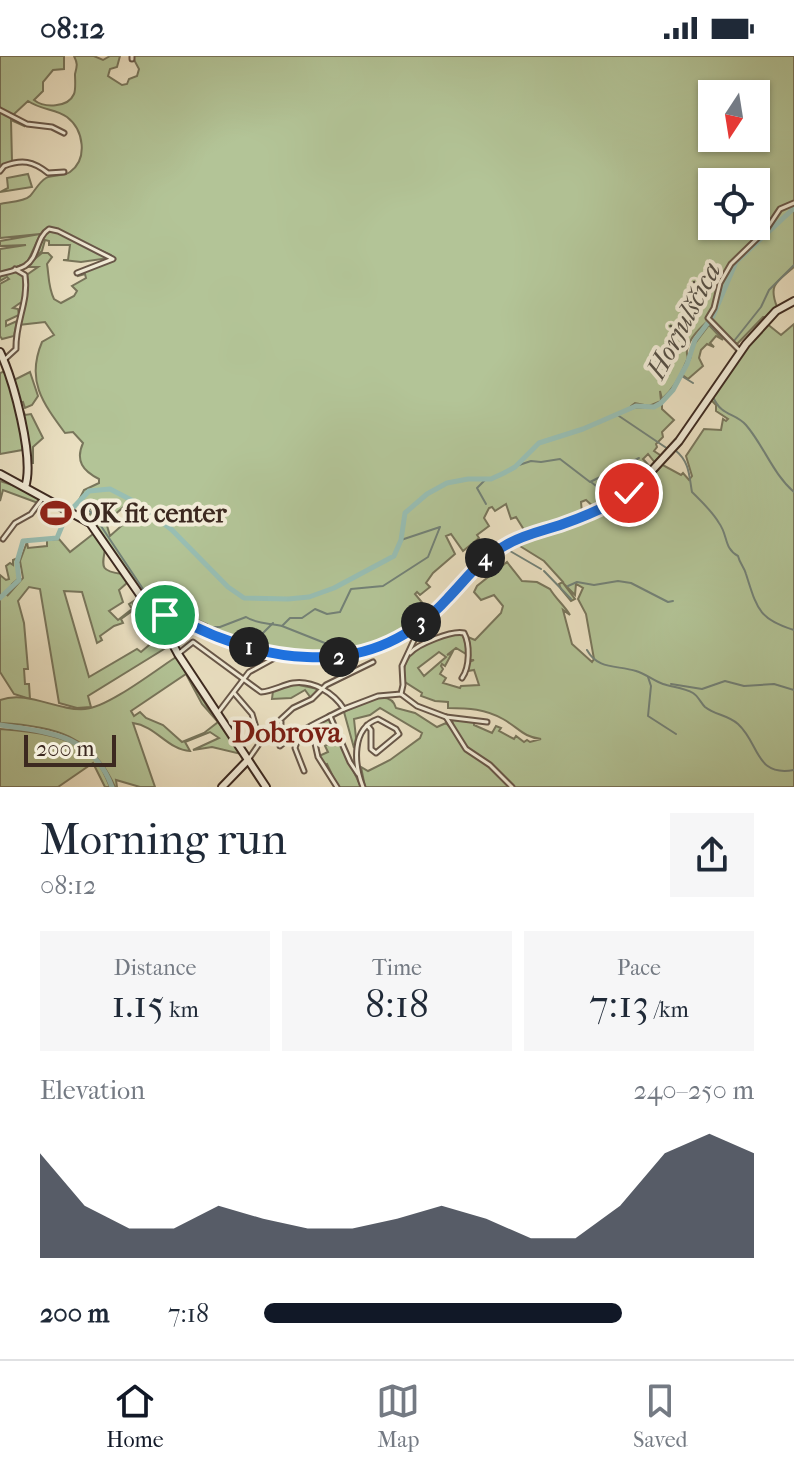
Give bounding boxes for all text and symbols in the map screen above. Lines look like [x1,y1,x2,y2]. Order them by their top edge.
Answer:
text: 08:12 [40,11,105,46]
north arrow [698,80,770,152]
map controls [698,80,770,240]
button: locate [698,168,770,240]
water label: Horjulščica [639,256,728,385]
pin [595,459,663,527]
icon: check [607,471,651,515]
sports icon: OK fit center [39,496,73,530]
place label: OK fit center [80,498,227,529]
pin: 4 [465,538,505,578]
text: 4 [479,545,492,571]
pin [131,581,199,649]
icon: arrive [143,593,187,637]
pin: 3 [401,602,441,642]
text: 3 [416,609,426,635]
pin: 1 [229,627,269,667]
text: 1 [245,634,253,660]
pin: 2 [319,637,359,677]
text: 2 [333,644,345,670]
district label: Dobrova [232,715,343,750]
scale bar [24,731,116,767]
text: 200 m [36,736,95,762]
button: share [670,813,754,897]
text: Morning run [40,814,287,865]
text: 08:12 [40,870,96,901]
text: Distance [114,955,196,981]
text: Time [372,955,422,981]
text: Pace [617,955,661,981]
text: 1.15 [111,981,165,1027]
text: 8:18 [365,981,429,1027]
text: 7:13 [589,981,649,1027]
text: km [165,997,199,1023]
text: /km [649,997,689,1023]
text: Elevation [40,1075,145,1106]
text: 240–250 m [634,1075,754,1106]
text: 200 m [40,1298,109,1329]
text: 7:18 [168,1298,209,1329]
tab: Home [106,1379,164,1453]
tab: Map [376,1379,420,1453]
tab: Saved [633,1379,688,1453]

